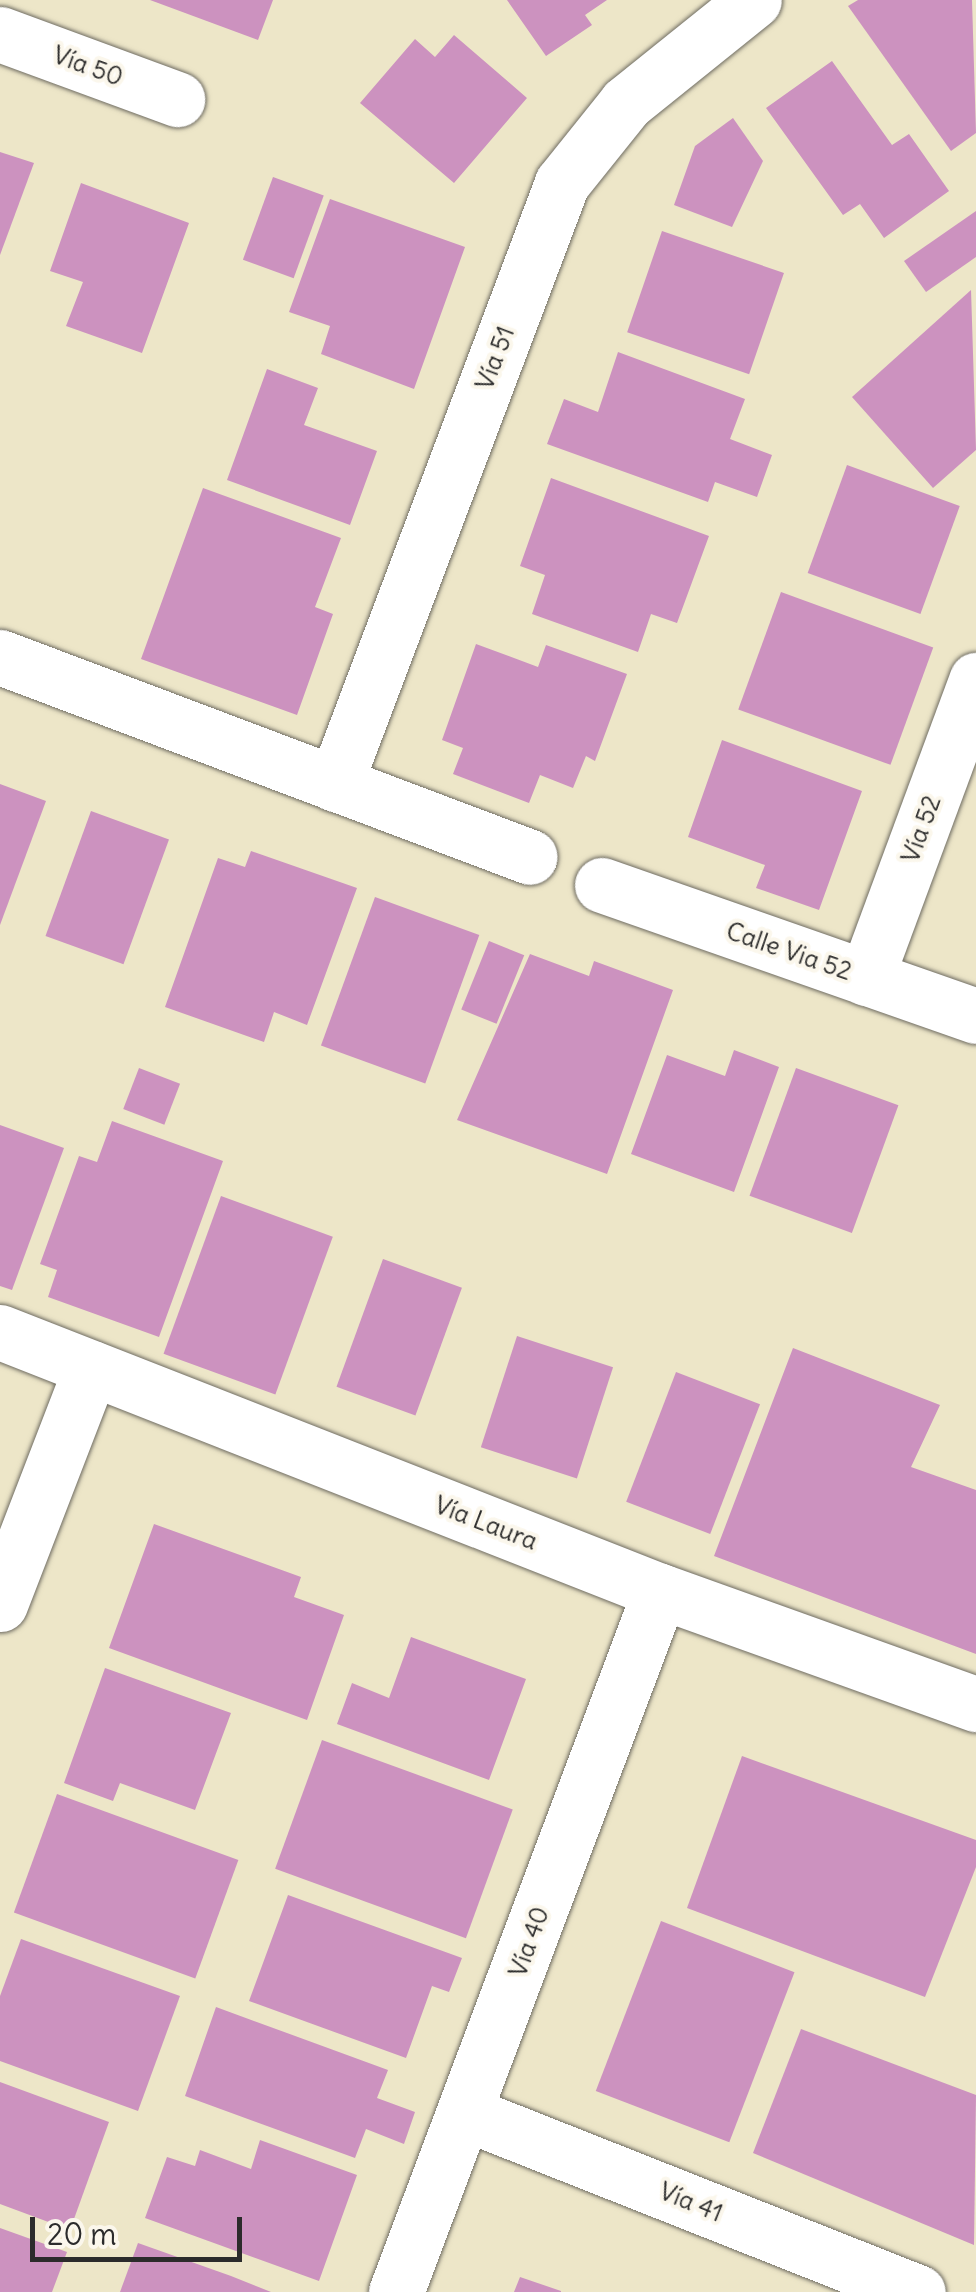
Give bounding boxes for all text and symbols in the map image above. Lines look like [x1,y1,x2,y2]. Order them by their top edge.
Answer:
street label: Vía 50 [49,40,127,92]
street label: Vía 51 [469,322,521,394]
street label: Vía 52 [895,791,947,867]
street label: Calle Via 52 [722,916,856,986]
street label: Vía Laura [430,1490,542,1556]
street label: Vía 40 [503,1903,555,1981]
street label: Vía 41 [655,2176,727,2228]
scale bar [35,2197,248,2259]
text: 20 m [47,2215,117,2253]

